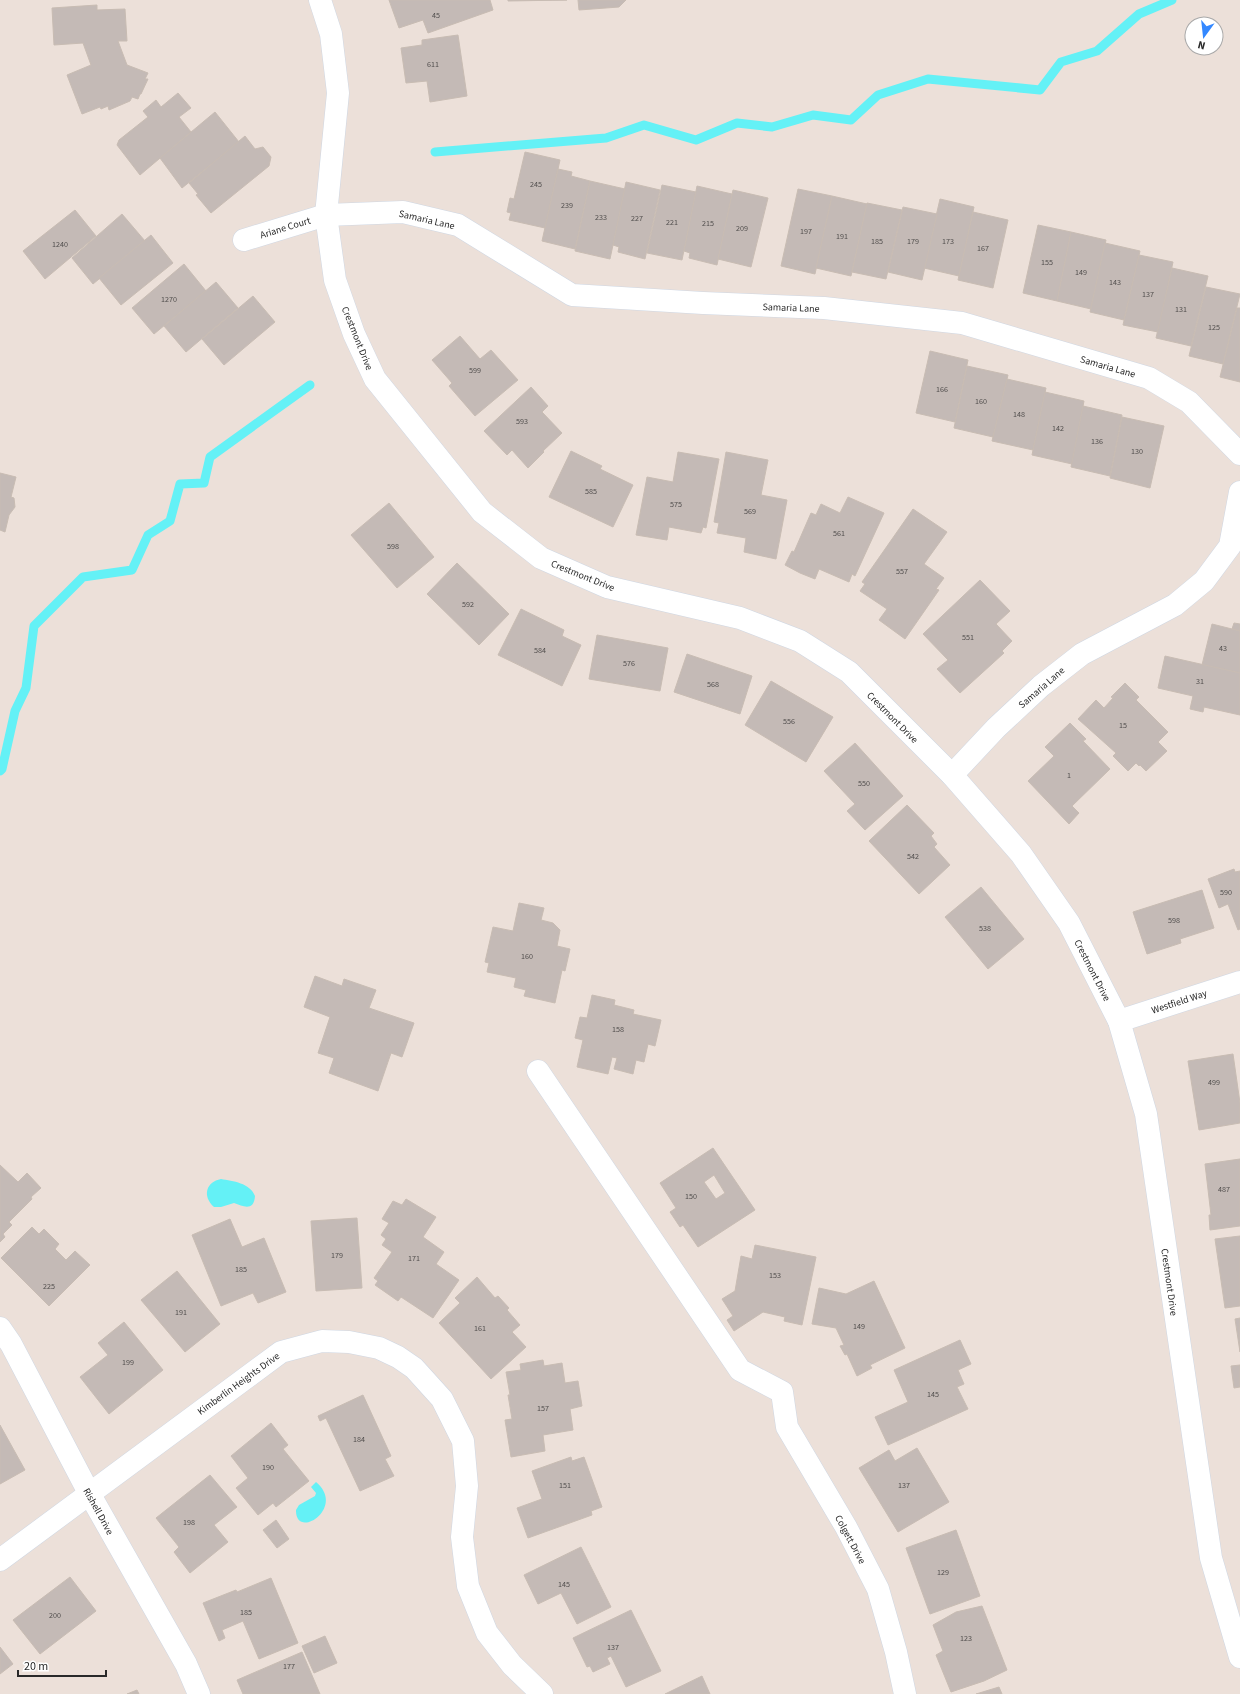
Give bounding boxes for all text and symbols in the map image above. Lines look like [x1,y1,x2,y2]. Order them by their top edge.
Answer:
house number: 45 [432,10,440,21]
north arrow [1184,16,1224,56]
text: N [1196,37,1207,53]
house number: 611 [427,59,439,70]
house number: 245 [530,179,542,190]
house number: 239 [561,200,573,211]
street label: Samaria Lane [397,207,456,233]
house number: 233 [595,212,607,223]
street label: Ariane Court [258,213,313,242]
house number: 227 [631,213,643,224]
house number: 221 [666,217,678,228]
house number: 215 [702,218,714,229]
house number: 209 [736,223,748,234]
house number: 197 [800,226,812,237]
house number: 191 [836,231,848,242]
house number: 185 [871,236,883,247]
house number: 179 [907,236,919,247]
house number: 173 [942,236,954,247]
house number: 1240 [52,239,68,250]
house number: 167 [977,243,989,254]
house number: 155 [1041,257,1053,268]
house number: 149 [1075,267,1087,278]
house number: 143 [1109,277,1121,288]
house number: 137 [1142,289,1154,300]
house number: 1270 [161,294,177,305]
street label: Samaria Lane [762,300,820,316]
street label: Crestmont Drive [338,304,376,372]
house number: 131 [1175,304,1187,315]
house number: 125 [1208,322,1220,333]
street label: Samaria Lane [1078,352,1137,382]
house number: 599 [469,365,481,376]
house number: 166 [936,384,948,395]
house number: 160 [975,396,987,407]
house number: 148 [1013,409,1025,420]
house number: 593 [516,416,528,427]
house number: 142 [1052,423,1064,434]
house number: 136 [1091,436,1103,447]
house number: 130 [1131,446,1143,457]
house number: 585 [585,486,597,497]
house number: 575 [670,499,682,510]
house number: 569 [744,506,756,517]
house number: 561 [833,528,845,539]
house number: 598 [387,541,399,552]
street label: Crestmont Drive [549,557,617,595]
house number: 557 [896,566,908,577]
house number: 592 [462,599,474,610]
house number: 551 [962,632,974,643]
house number: 43 [1219,643,1227,654]
house number: 584 [534,645,546,656]
house number: 576 [623,658,635,669]
street label: Samaria Lane [1016,664,1068,712]
house number: 31 [1196,676,1204,687]
house number: 568 [707,679,719,690]
street label: Crestmont Drive [863,689,921,747]
house number: 556 [783,716,795,727]
house number: 15 [1119,720,1127,731]
house number: 1 [1067,770,1071,781]
house number: 550 [858,778,870,789]
house number: 542 [907,851,919,862]
house number: 590 [1220,887,1232,898]
house number: 598 [1168,915,1180,926]
house number: 538 [979,923,991,934]
street label: Crestmont Drive [1071,937,1114,1004]
house number: 160 [521,951,533,962]
street label: Westfield Way [1150,986,1209,1018]
house number: 158 [612,1024,624,1035]
house number: 499 [1208,1077,1220,1088]
house number: 487 [1218,1184,1230,1195]
house number: 150 [685,1191,697,1202]
street label: Crestmont Drive [1157,1248,1181,1317]
house number: 179 [331,1250,343,1261]
house number: 171 [408,1253,420,1264]
house number: 185 [235,1264,247,1275]
house number: 153 [769,1270,781,1281]
house number: 225 [43,1281,55,1292]
house number: 191 [175,1307,187,1318]
house number: 149 [853,1321,865,1332]
house number: 161 [474,1323,486,1334]
street label: Kimberlin Heights Drive [195,1349,283,1418]
house number: 199 [122,1357,134,1368]
house number: 145 [927,1389,939,1400]
house number: 157 [537,1403,549,1414]
house number: 184 [353,1434,365,1445]
house number: 190 [262,1462,274,1473]
house number: 151 [559,1480,571,1491]
house number: 137 [898,1480,910,1491]
street label: Rishell Drive [80,1486,117,1537]
street label: Colgett Drive [831,1512,869,1566]
house number: 198 [183,1517,195,1528]
house number: 129 [937,1567,949,1578]
house number: 145 [558,1579,570,1590]
house number: 185 [240,1607,252,1618]
house number: 200 [49,1610,61,1621]
house number: 123 [960,1633,972,1644]
house number: 137 [607,1642,619,1653]
scale bar [18,1652,106,1678]
text: 20 m [24,1658,48,1675]
house number: 177 [283,1661,295,1672]

